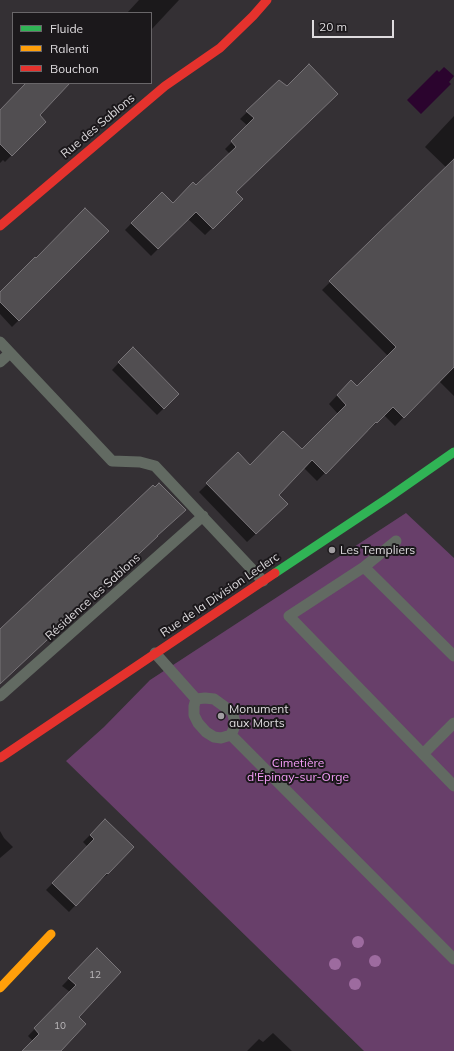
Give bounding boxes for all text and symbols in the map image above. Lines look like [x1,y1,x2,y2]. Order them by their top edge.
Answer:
legend [12,12,152,84]
scale bar [314,12,396,38]
text: 20 m [319,19,347,34]
text: Fluide [50,21,83,36]
text: Ralenti [50,41,89,56]
text: Bouchon [50,61,99,76]
street label: Rue des Sablons [58,91,138,161]
place label: Les Templiers [340,543,415,557]
marker: Les Templiers [327,545,337,555]
street label: Rue de la Division Leclerc [158,550,282,640]
street label: Résidence les Sablons [43,551,143,643]
place label: Monument aux Morts [229,702,288,730]
marker: Monument aux Morts [216,711,226,721]
park label: Cimetière d'Épinay-sur-Orge [247,756,349,784]
house number: 12 [89,969,101,981]
house number: 10 [54,1020,66,1032]

